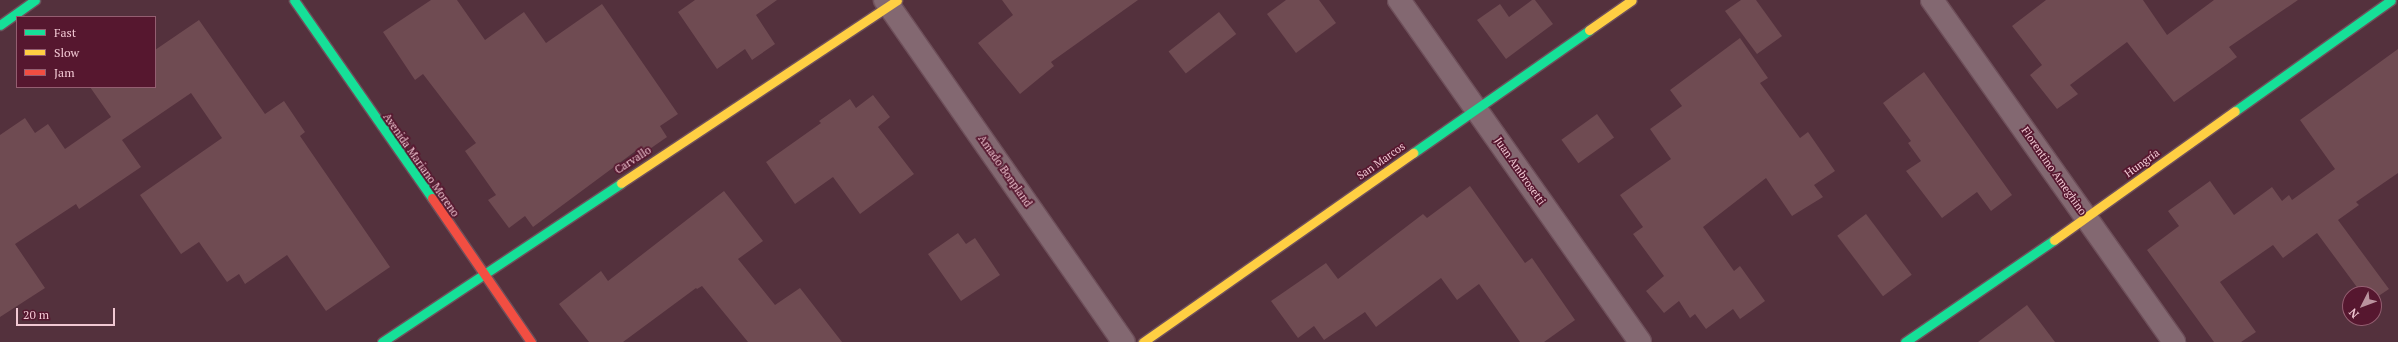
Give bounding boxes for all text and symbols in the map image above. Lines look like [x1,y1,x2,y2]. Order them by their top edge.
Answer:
legend [16,16,156,88]
text: Fast [54,25,76,40]
text: Slow [54,45,79,60]
text: Jam [54,65,75,80]
street label: Avenida Mariano Moreno [380,111,462,219]
street label: Florentino Ameghino [2018,124,2090,218]
street label: Amado Bonpland [975,133,1035,209]
street label: Juan Ambrosetti [1492,134,1548,208]
street label: San Marcos [1354,140,1408,182]
street label: Carvallo [612,143,654,177]
street label: Hungría [2122,146,2162,180]
north arrow [2342,286,2382,326]
scale bar [18,300,117,326]
text: N [2346,306,2362,321]
text: 20 m [23,307,49,322]

